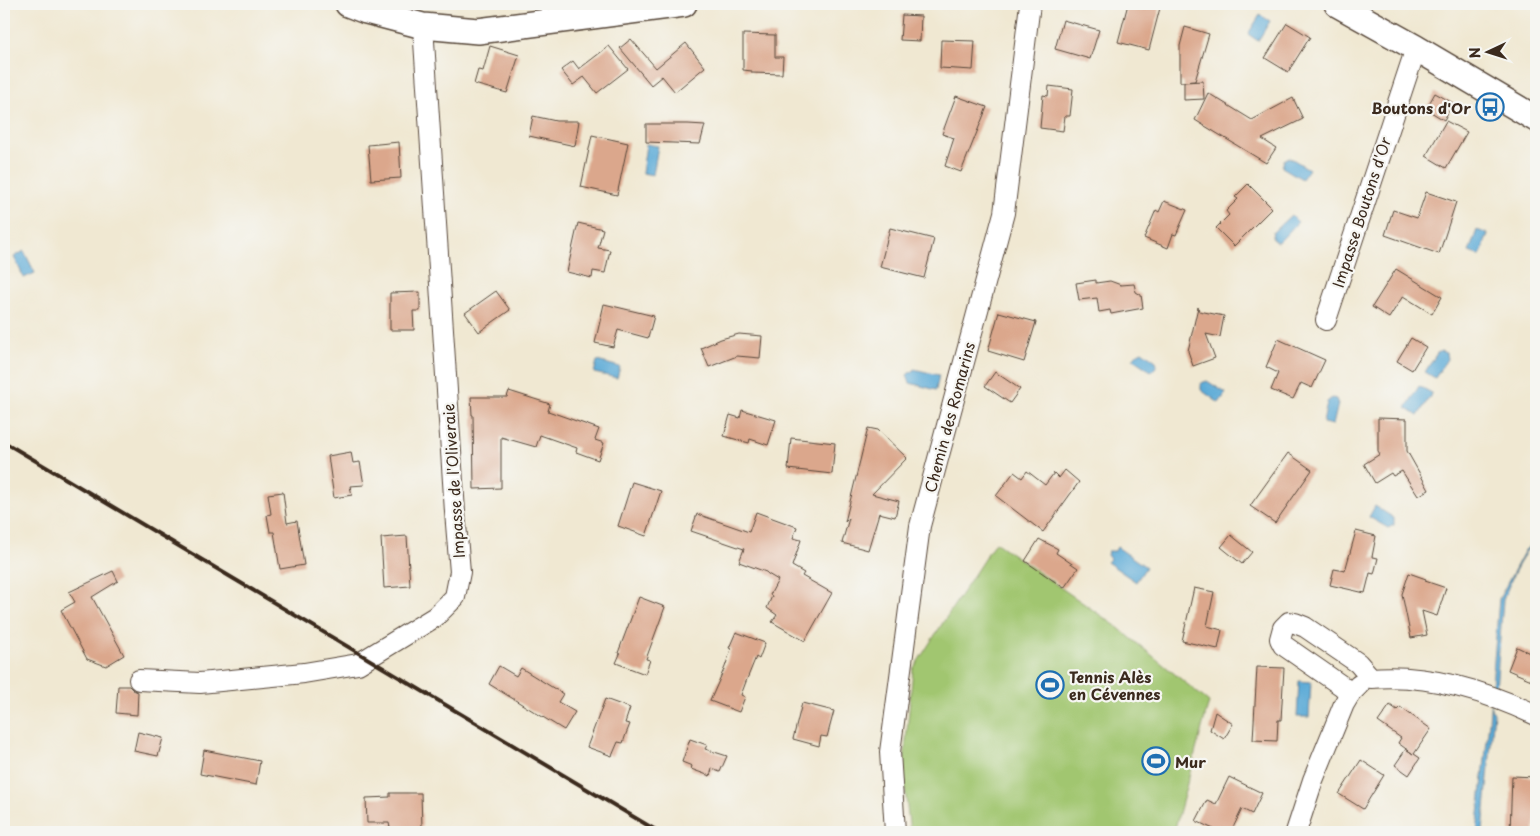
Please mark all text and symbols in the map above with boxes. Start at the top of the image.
north arrow [1462,28,1512,78]
text: N [1464,47,1485,59]
bus stop icon: Boutons d'Or [1475,92,1505,122]
place label: Boutons d'Or [1371,96,1471,119]
street label: Impasse Boutons d'Or [1326,134,1396,290]
street label: Chemin des Romarins [918,339,980,495]
street label: Impasse de l'Oliveraie [436,403,470,559]
place label: Tennis Alès en Cévennes [1069,665,1161,705]
sports icon: Tennis Alès en Cévennes [1035,670,1065,700]
sports icon: Mur [1141,746,1171,776]
place label: Mur [1175,750,1206,773]

